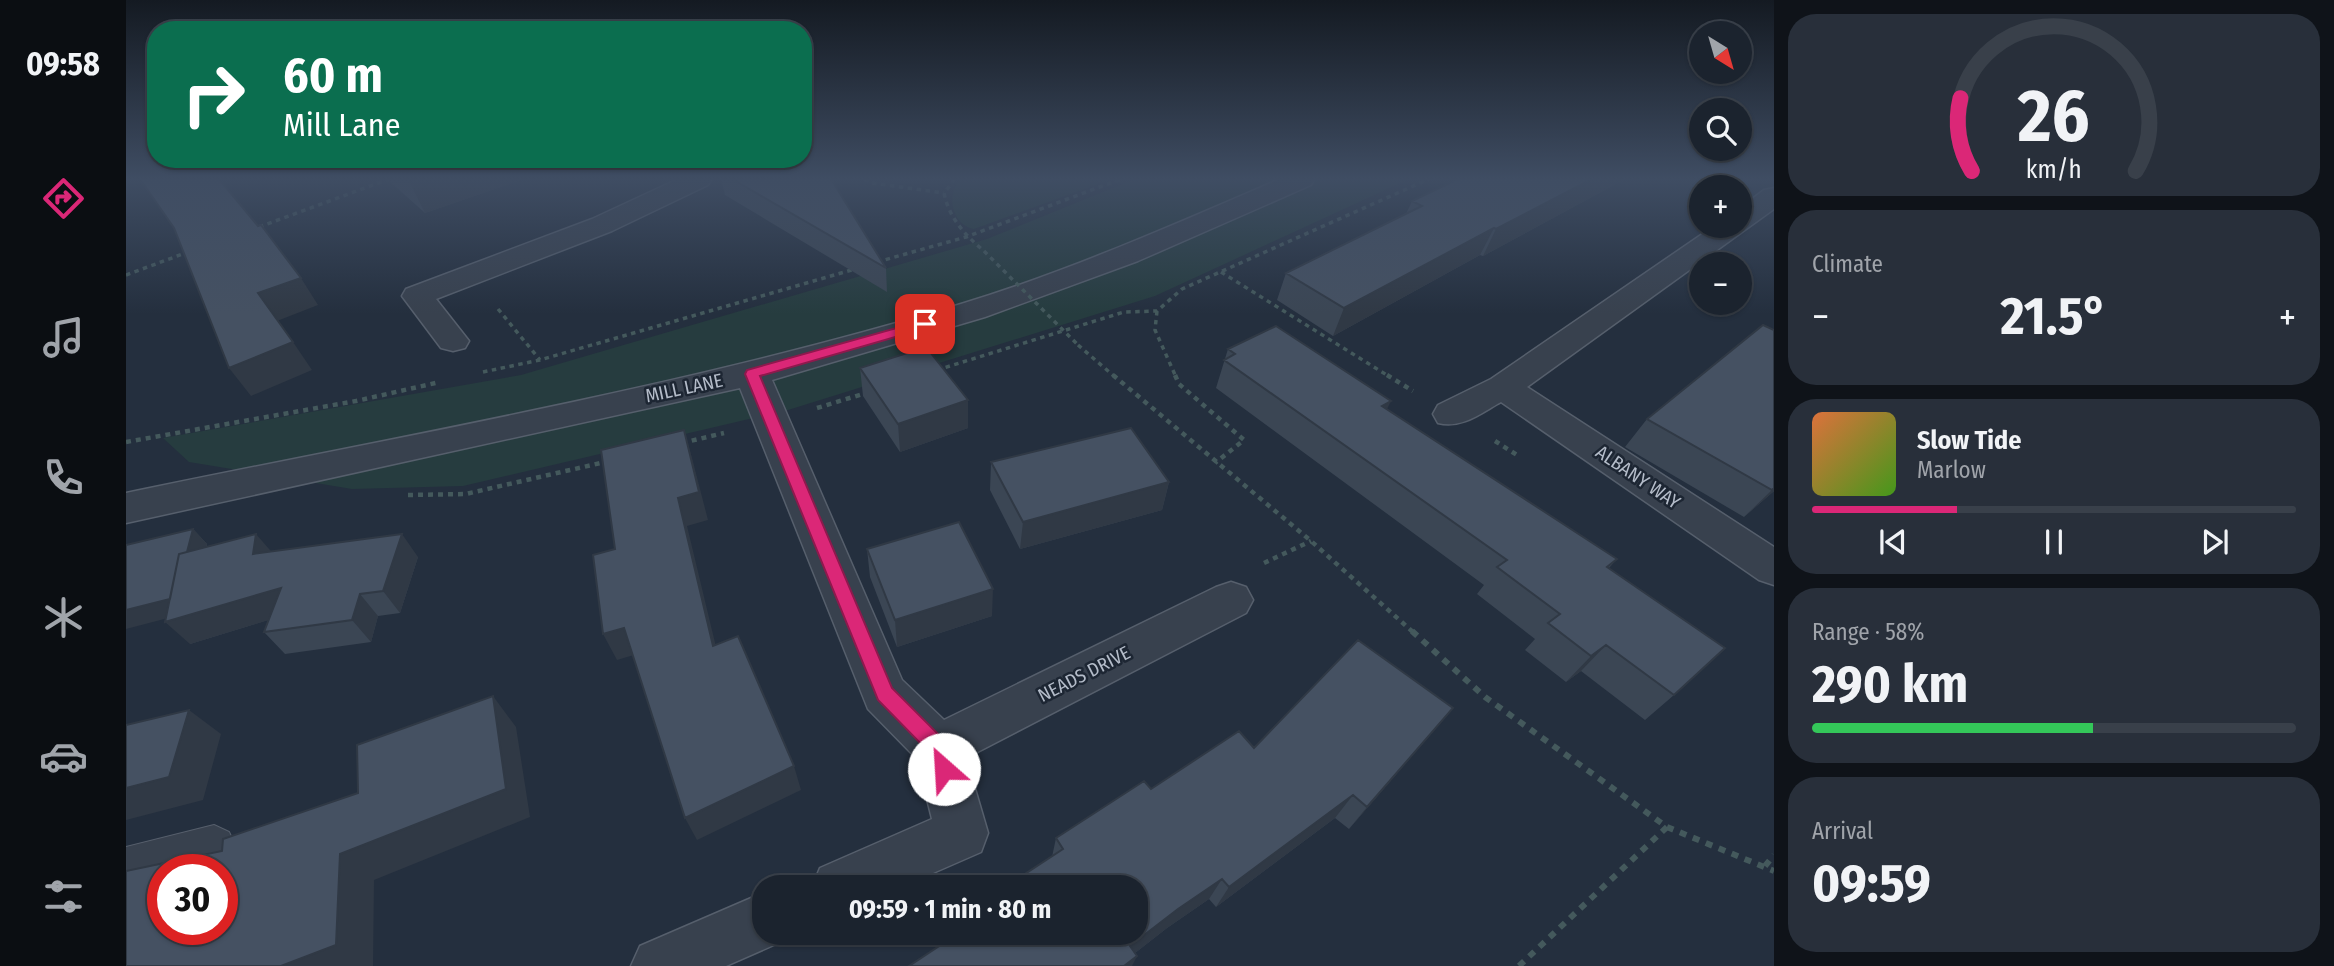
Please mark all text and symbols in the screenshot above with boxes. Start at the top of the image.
north arrow [1689,21,1752,84]
map controls [1689,21,1752,315]
text: 09:58 [26,45,100,83]
text: 60 m [283,46,383,105]
icon: right [168,49,259,140]
text: 26 [2017,73,2090,160]
button: search [1689,98,1752,161]
text: Mill Lane [283,106,401,144]
text: km/h [2026,155,2082,185]
icon: directions [39,174,88,223]
button: + [1689,175,1752,238]
text: Climate [1812,250,1883,278]
button: − [1689,252,1752,315]
text: 21.5° [2000,285,2107,348]
pin [895,294,955,354]
text: − [1812,294,1829,340]
text: + [2279,294,2296,340]
icon: arrive [906,305,944,343]
icon: music [39,313,88,362]
street label: MILL LANE [643,369,725,407]
text: Slow Tide [1917,425,2021,456]
street label: ALBANY WAY [1591,440,1685,514]
icon: phone [39,453,88,502]
text: Marlow [1917,456,1986,484]
icon: previous [1874,523,1912,561]
icon: pause [2035,523,2073,561]
icon: next [2196,523,2234,561]
icon: climate [39,593,88,642]
text: Range · 58% [1812,618,1924,646]
street label: NEADS DRIVE [1034,641,1134,707]
text: 290 km [1812,653,1968,716]
icon: car [39,732,88,781]
position arrow [907,732,981,806]
text: Arrival [1812,817,1873,845]
text: 09:59 [1812,852,1931,915]
speed limit sign: 30 [147,854,238,945]
icon: filters [39,872,88,921]
text: 09:59 · 1 min · 80 m [849,894,1051,925]

